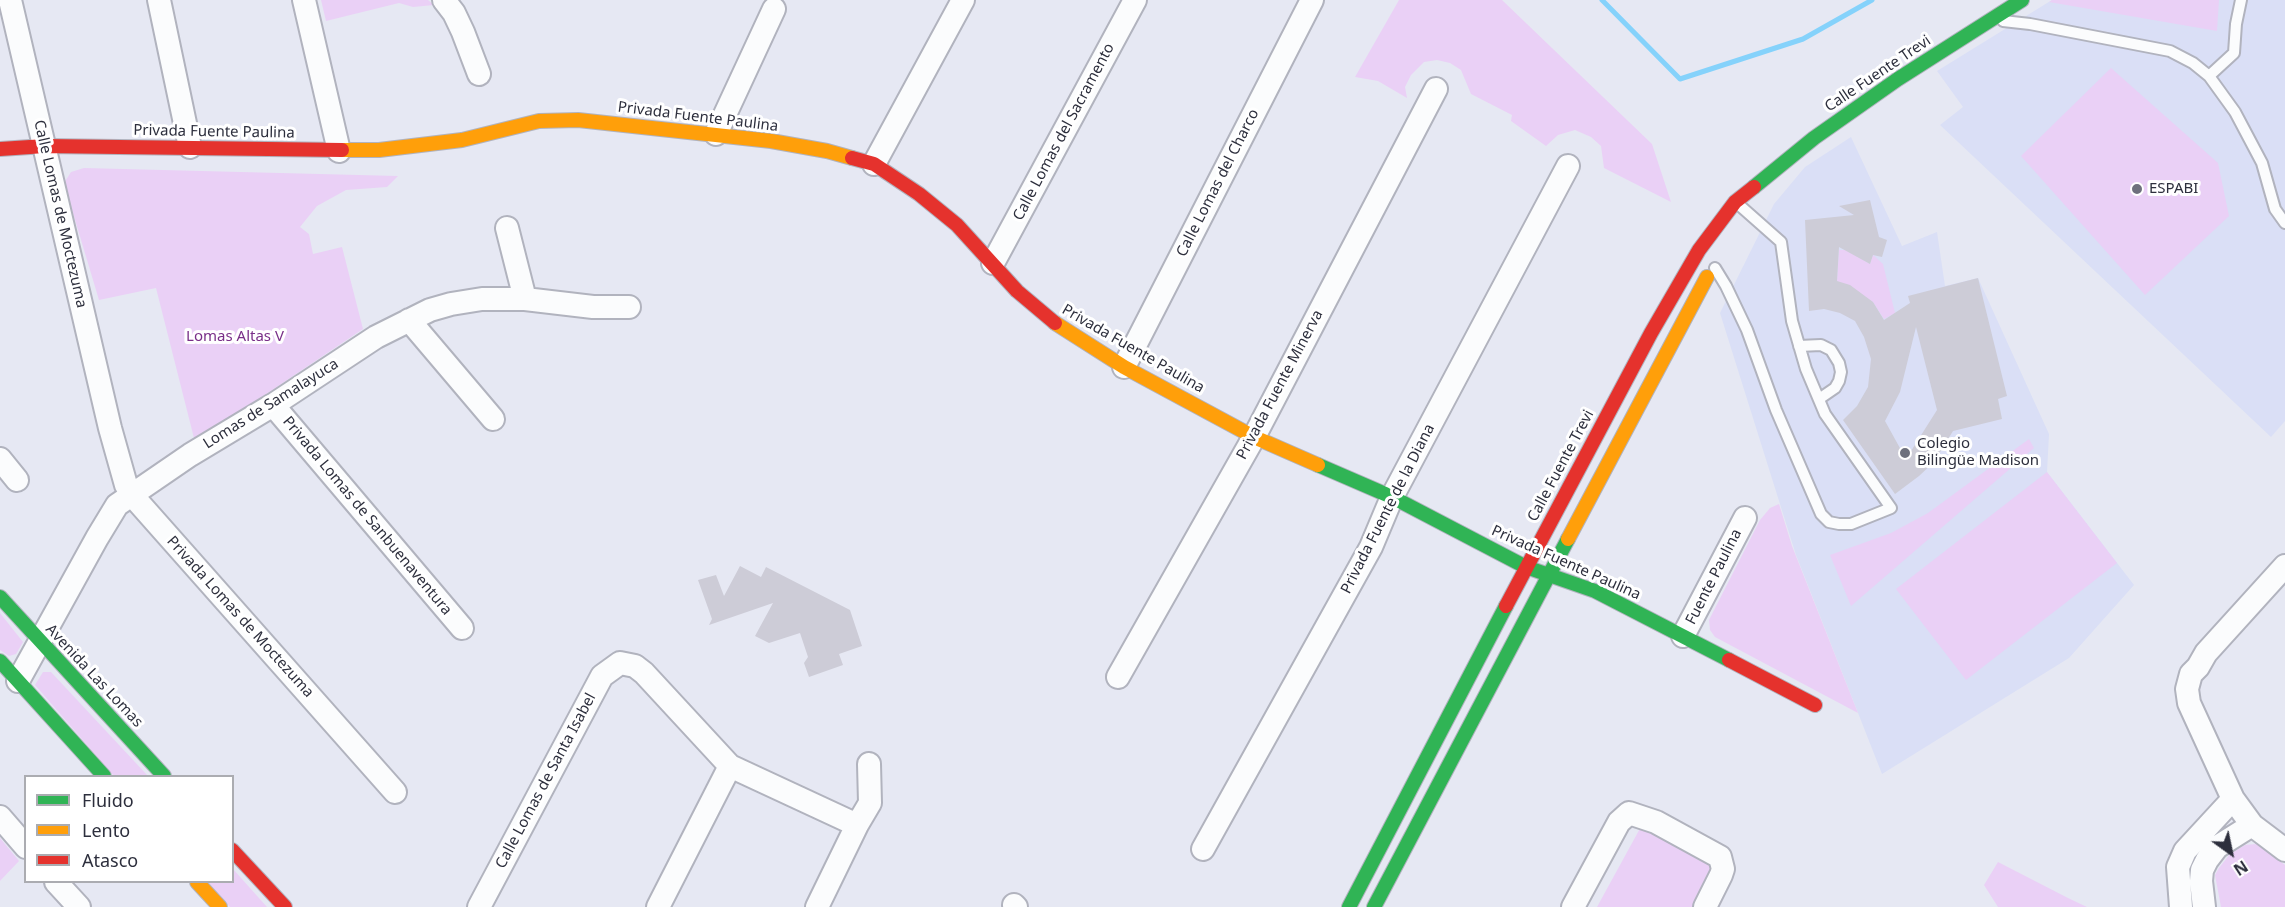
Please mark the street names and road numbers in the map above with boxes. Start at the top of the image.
street label: Calle Fuente Trevi [1822,32,1934,116]
street label: Calle Lomas del Sacramento [1010,40,1118,224]
street label: Privada Fuente Paulina [617,98,779,136]
street label: Calle Lomas del Charco [1173,106,1263,260]
street label: Calle Lomas de Moctezuma [30,118,90,310]
street label: Privada Fuente Paulina [133,122,295,142]
street label: Privada Fuente Paulina [1059,301,1207,397]
street label: Privada Fuente Minerva [1233,307,1327,463]
street label: Lomas de Samalayuca [200,355,342,453]
street label: Calle Fuente Trevi [1524,407,1598,525]
street label: Privada Lomas de Sanbuenaventura [279,413,455,619]
street label: Privada Fuente de la Diana [1337,421,1439,597]
street label: Privada Fuente Paulina [1489,522,1643,604]
street label: Fuente Paulina [1682,526,1746,628]
street label: Privada Lomas de Moctezuma [163,533,317,701]
street label: Avenida Las Lomas [42,621,146,731]
street label: Calle Lomas de Santa Isabel [492,690,600,872]

